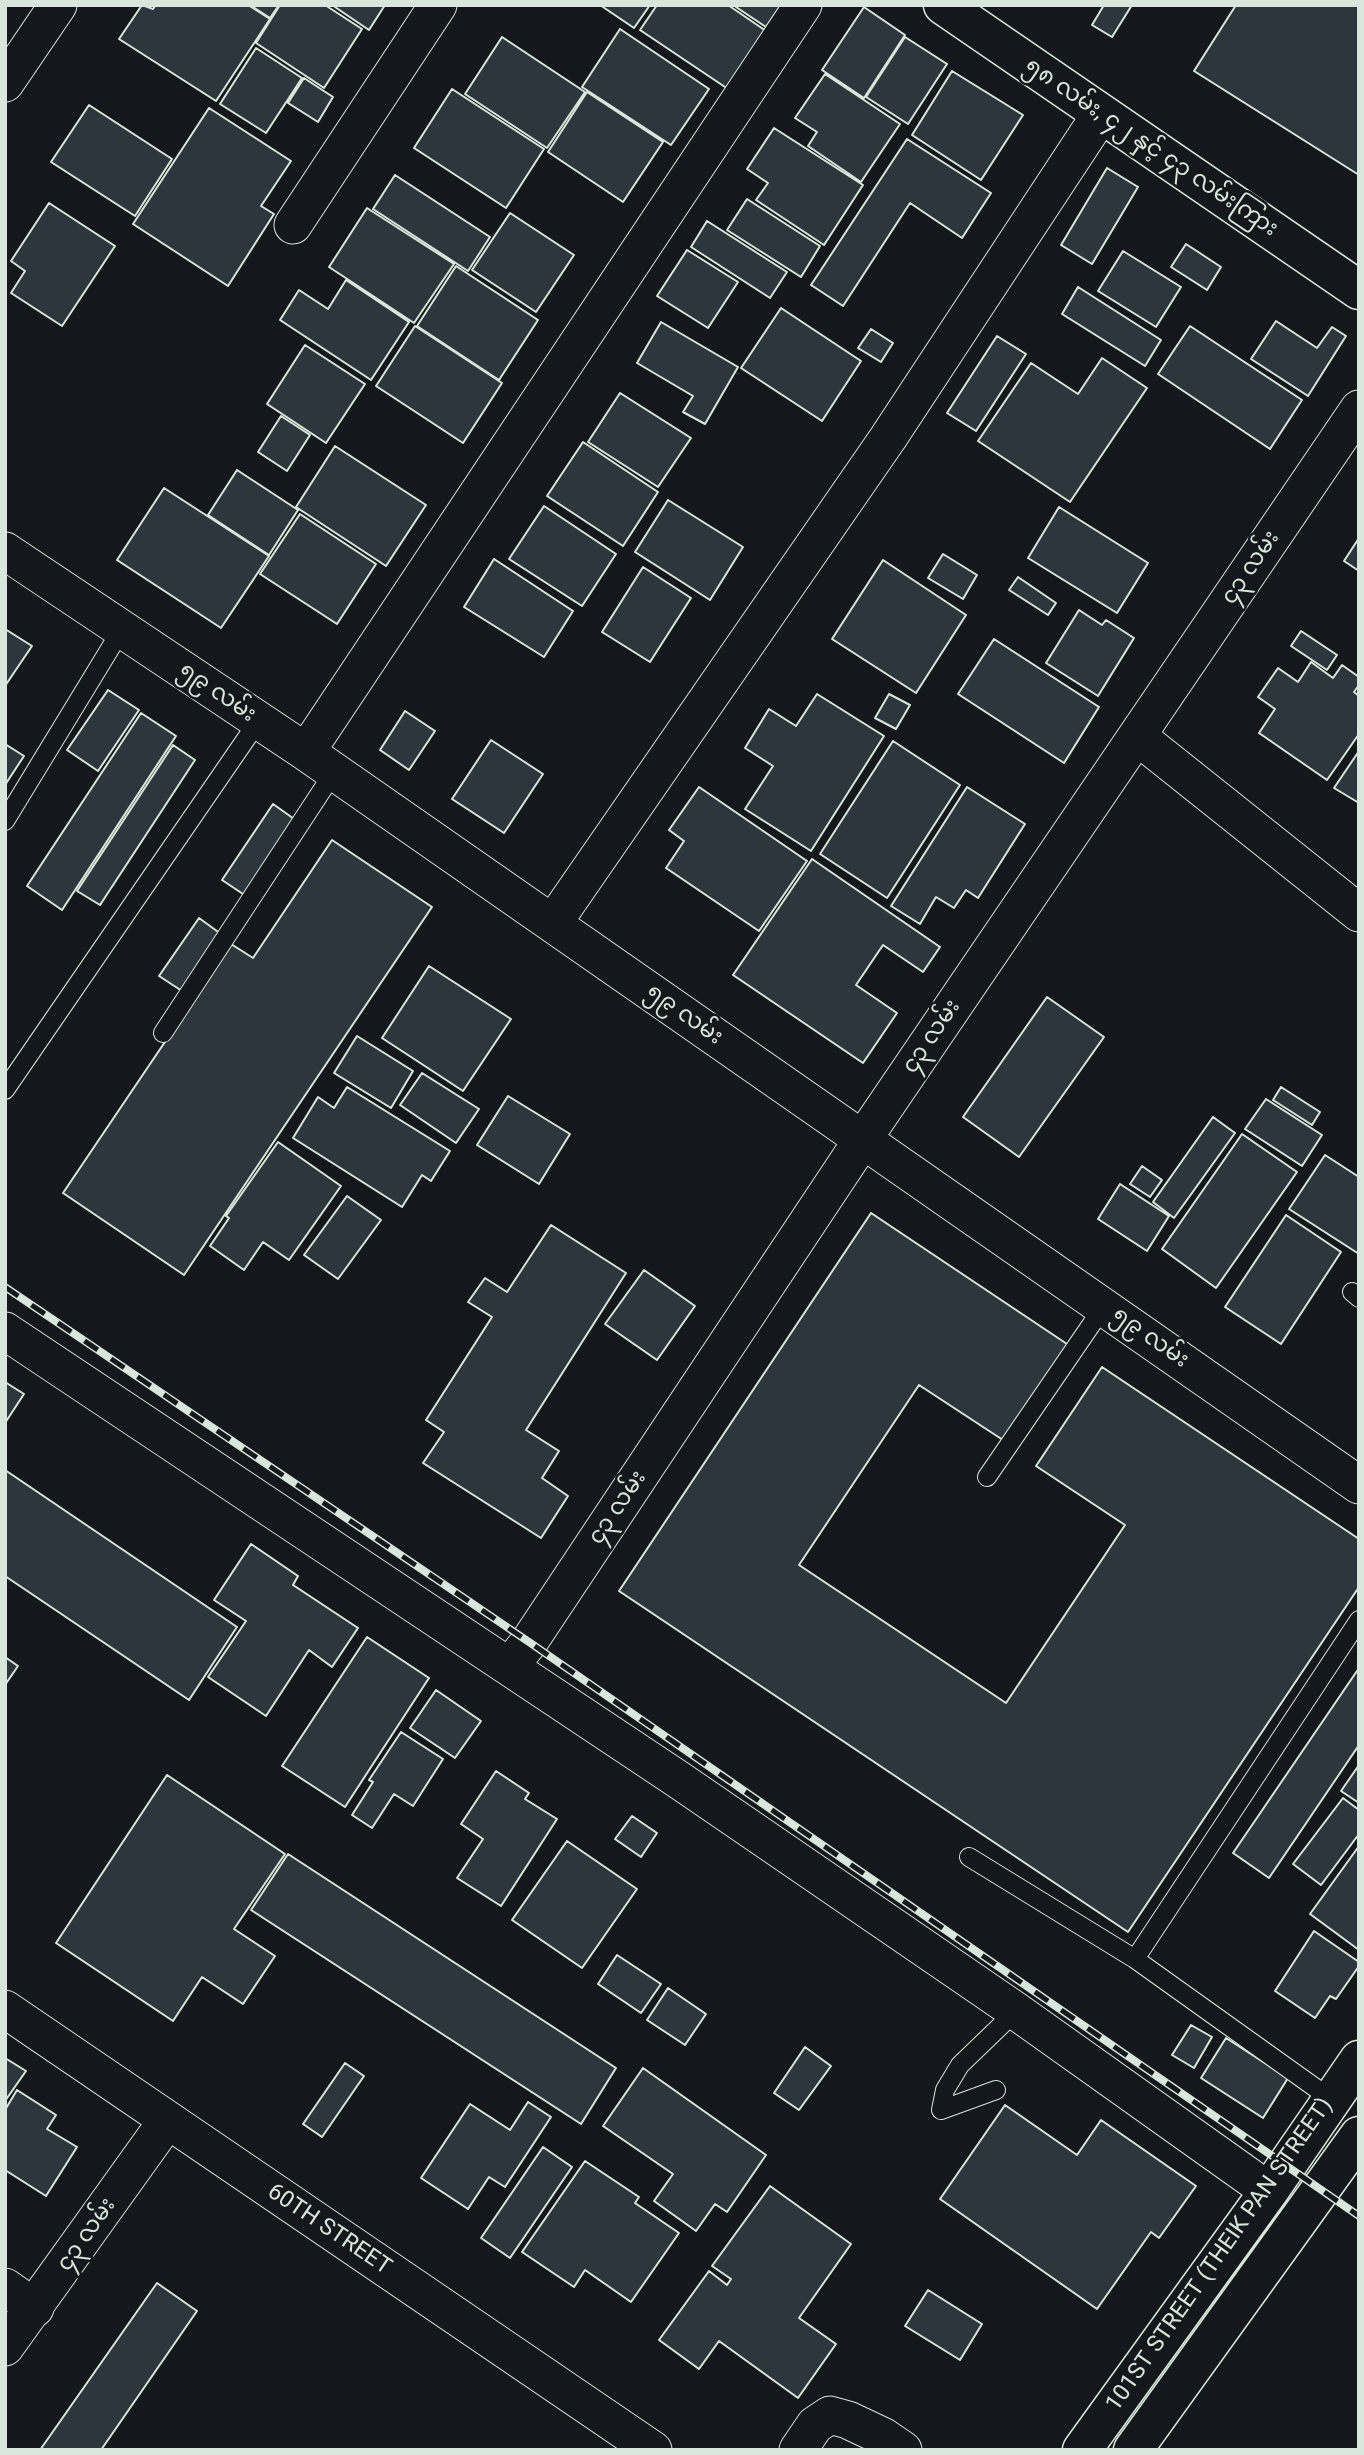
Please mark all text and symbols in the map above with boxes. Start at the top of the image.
street label: ၅၈ လမ်း, ၄၂ နှင့် ၄၃ လမ်းကြား [1019,53,1283,243]
street label: ၄၃ လမ်း [1216,526,1286,610]
street label: ၅၉ လမ်း [173,657,261,729]
street label: ၅၉ လမ်း [640,979,728,1051]
street label: ၄၃ လမ်း [897,995,967,1079]
street label: ၅၉ လမ်း [1106,1302,1194,1374]
street label: ၄၃ လမ်း [583,1466,653,1550]
street label: 101ST STREET (THEIK PAN STREET) [1101,2093,1339,2417]
street label: 60TH STREET [262,2178,396,2282]
street label: ၄၃ လမ်း [52,2193,122,2277]

